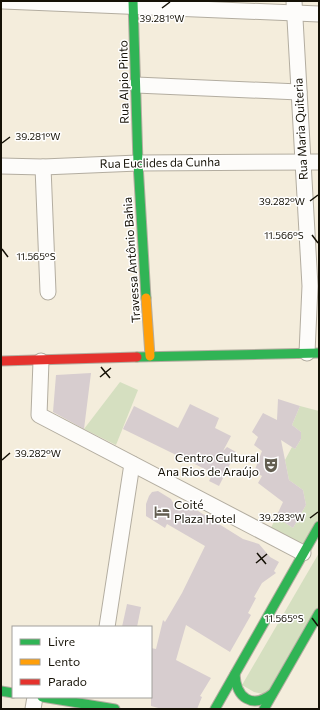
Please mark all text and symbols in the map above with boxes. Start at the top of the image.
text: 39.281°W [140,12,184,24]
street label: Rua Alpio Pinto [115,40,131,124]
street label: Rua Maria Quiteria [290,78,310,180]
text: 39.281°W [16,130,60,142]
street label: Rua Euclides da Cunha [100,154,220,170]
text: 39.282°W [259,195,305,207]
street label: Travessa Antônio Bahia [120,197,142,323]
text: 11.566°S [264,229,304,241]
text: 11.565°S [16,250,56,262]
text: 39.282°W [15,447,61,459]
place label: Centro Cultural Ana Rios de Araújo [158,450,259,478]
theatre icon: Centro Cultural Ana Rios de Araújo [262,456,280,474]
place label: Coité Plaza Hotel [174,497,236,525]
hotel icon: Coité Plaza Hotel [153,503,171,521]
text: 39.283°W [259,511,305,523]
text: 11.565°S [264,612,304,624]
legend [12,626,152,698]
text: Livre [48,634,75,648]
text: Lento [48,654,80,668]
text: Parado [48,674,87,688]

